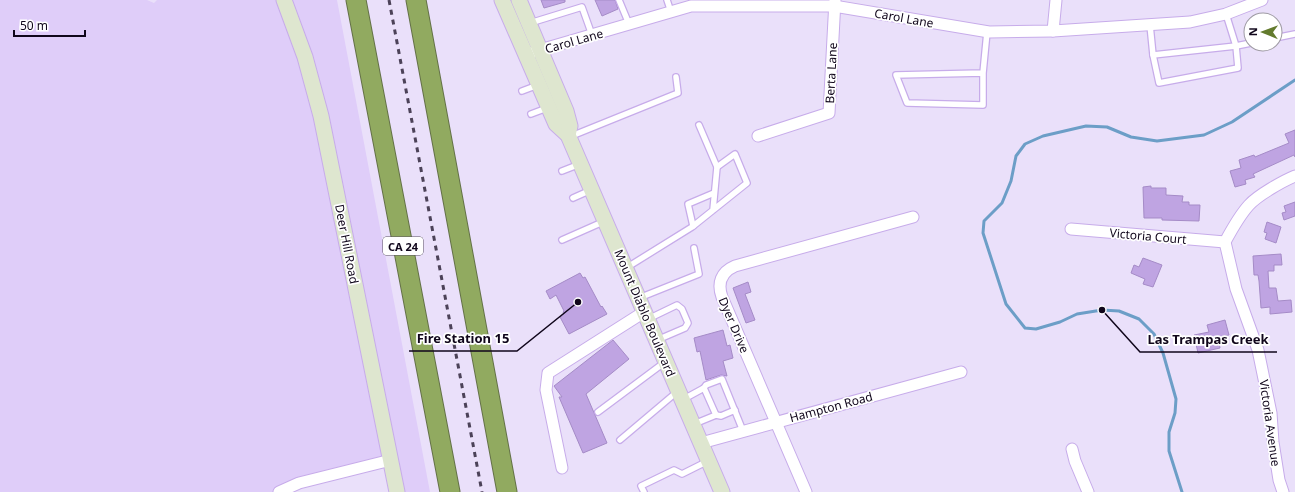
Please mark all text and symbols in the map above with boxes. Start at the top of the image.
street label: Carol Lane [873,4,935,32]
scale bar [14,12,85,38]
north arrow [1243,12,1283,52]
text: 50 m [20,17,48,34]
street label: Carol Lane [543,25,605,57]
text: N [1245,27,1260,36]
street label: Berta Lane [821,42,841,104]
street label: Deer Hill Road [331,203,363,285]
street label: Victoria Court [1109,224,1188,248]
road number: CA 24 [383,237,423,255]
street label: Mount Diablo Boulevard [610,247,680,379]
street label: Dyer Drive [715,294,754,356]
callout: Fire Station 15 [409,326,517,351]
callout: Las Trampas Creek [1140,327,1277,352]
text: Fire Station 15 [417,329,509,347]
text: Las Trampas Creek [1147,330,1270,348]
street label: Victoria Avenue [1255,378,1285,468]
street label: Hampton Road [788,388,874,426]

